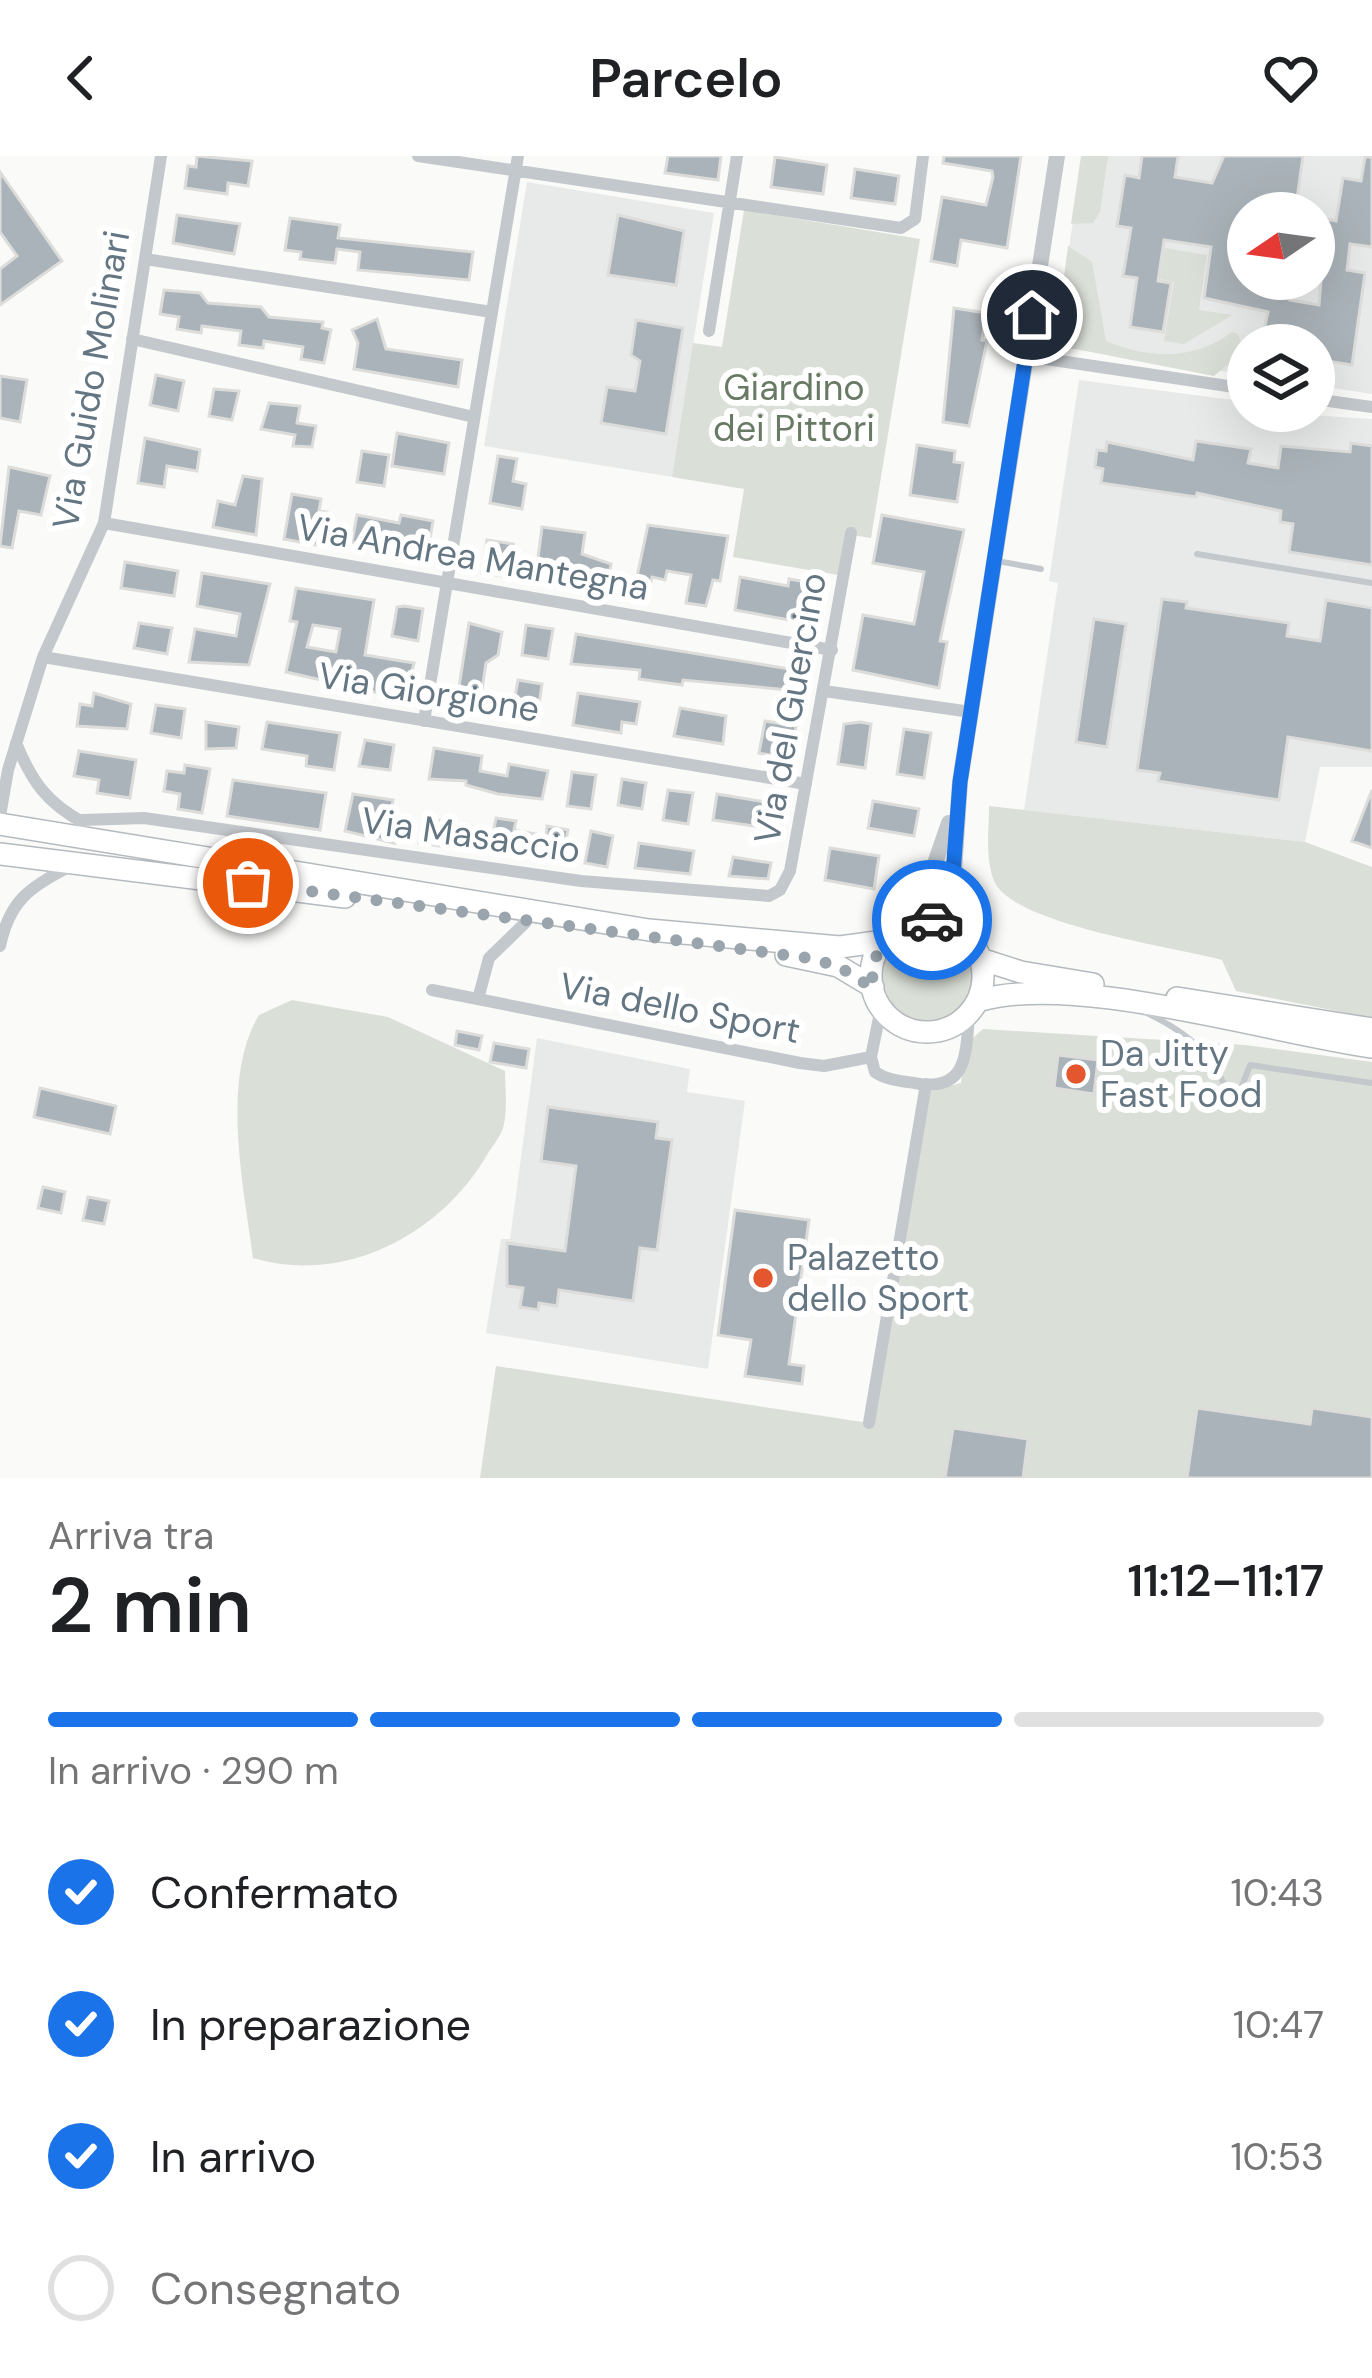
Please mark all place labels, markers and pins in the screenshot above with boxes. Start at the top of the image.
pin [981,264,1083,366]
pin [197,832,299,934]
place label: Da Jitty Fast Food [1100,1030,1262,1118]
marker: Da Jitty Fast Food [1063,1061,1089,1087]
place label: Palazetto dello Sport [787,1234,969,1322]
marker: Palazetto dello Sport [750,1265,776,1291]

